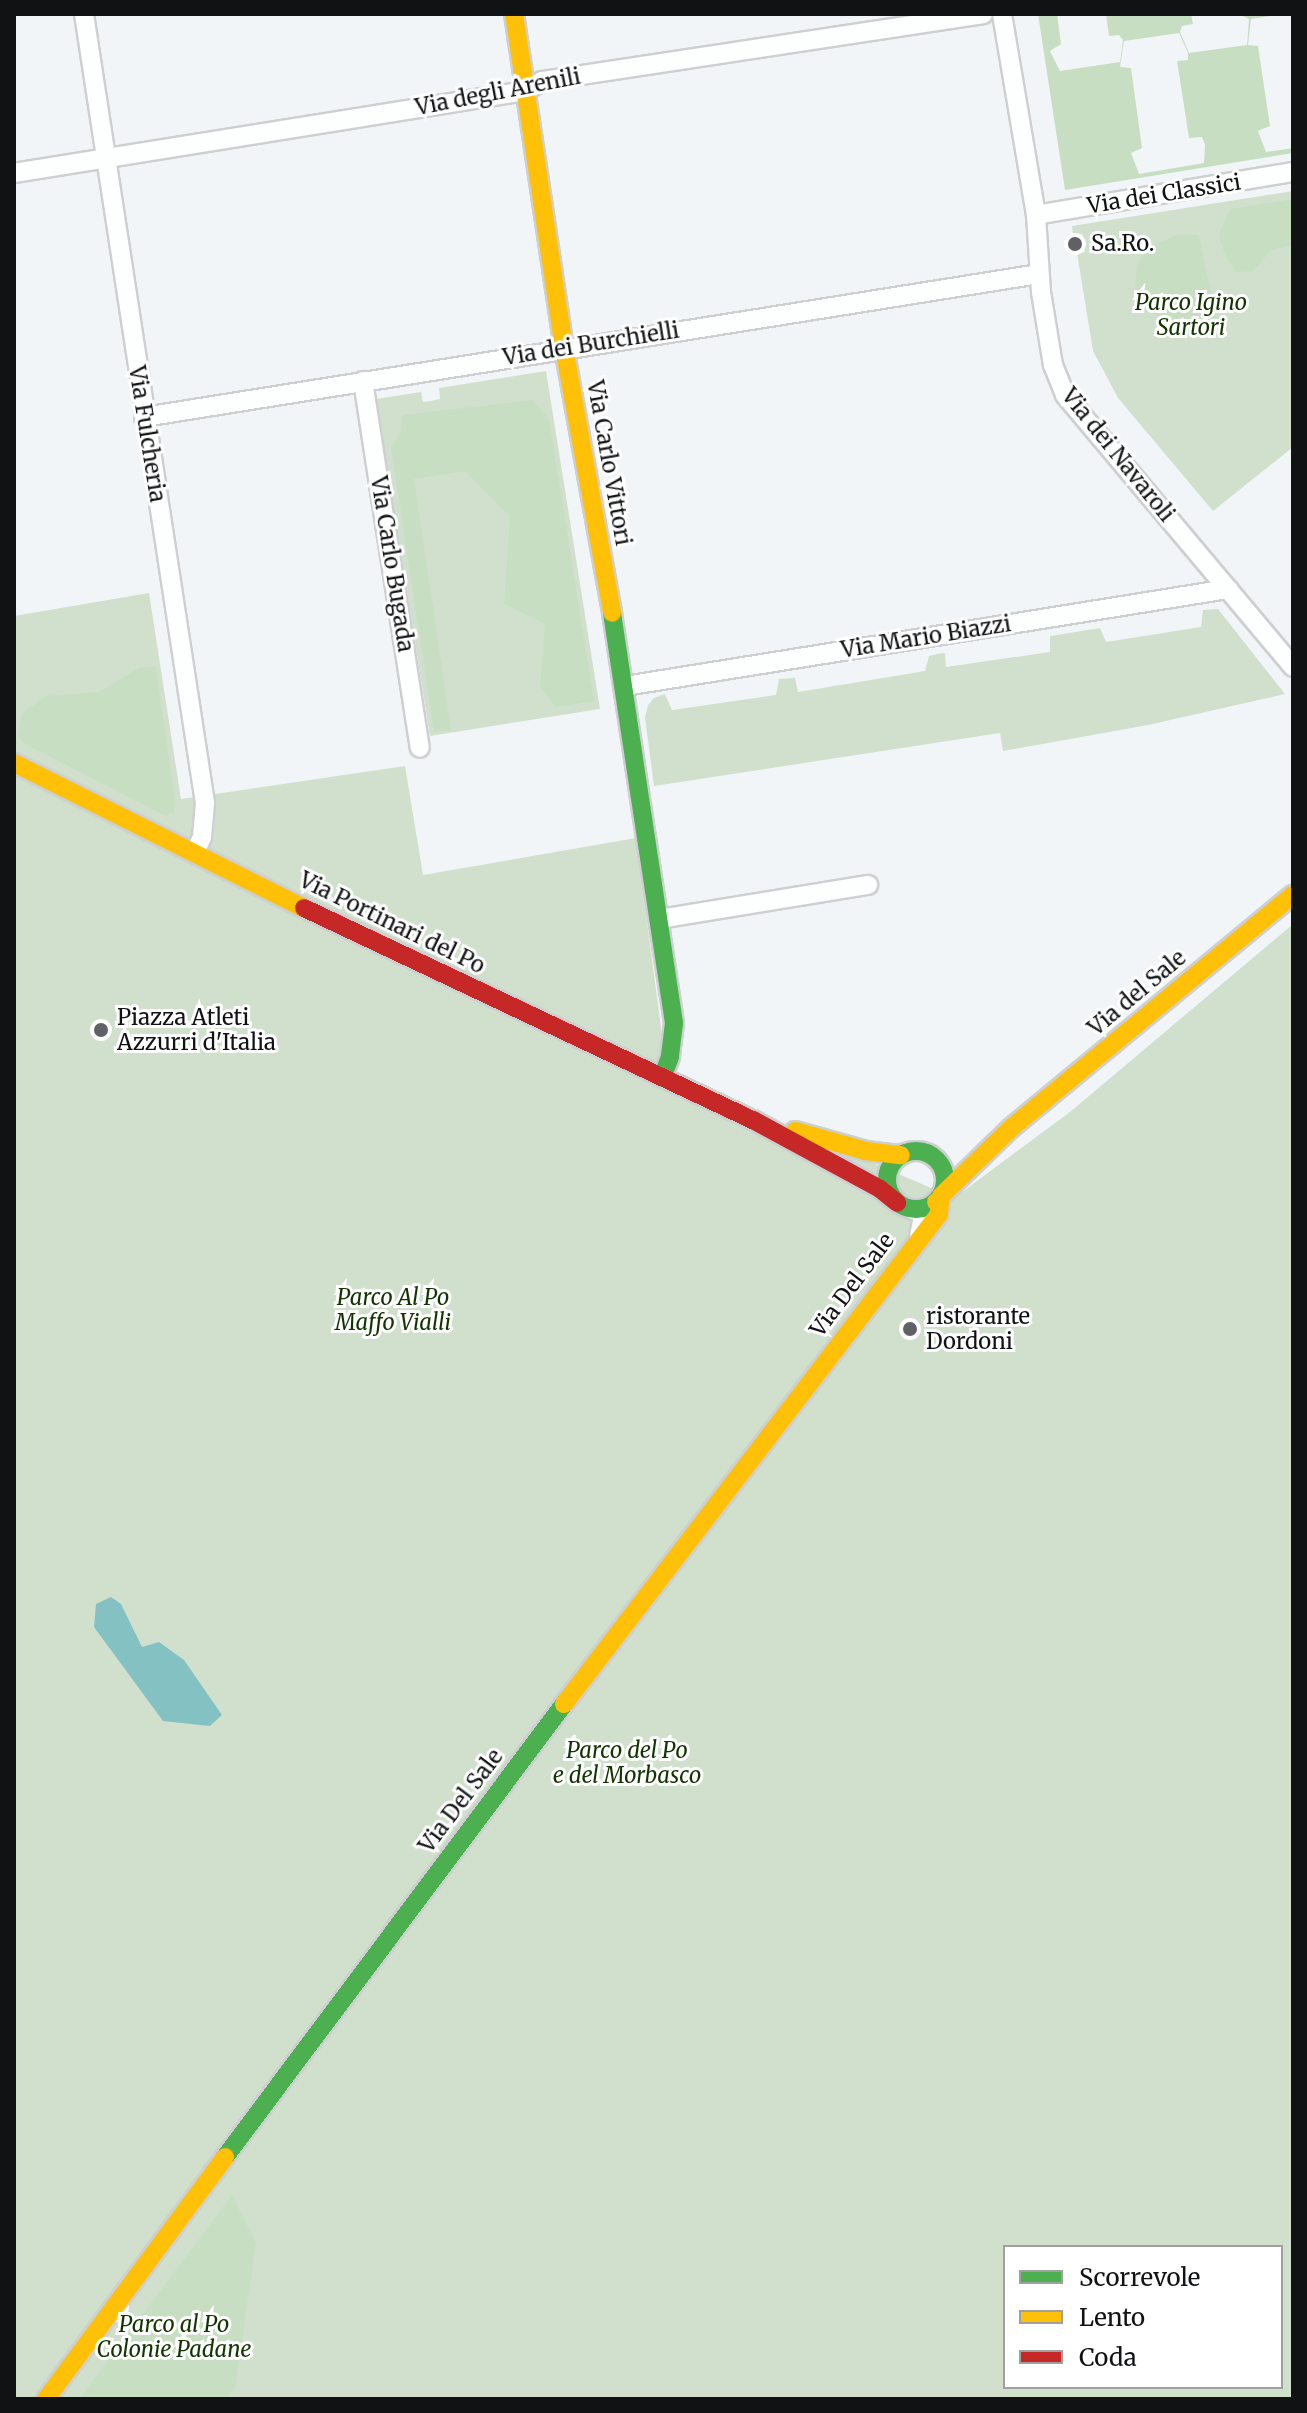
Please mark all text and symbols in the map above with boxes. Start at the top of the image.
street label: Via degli Arenili [413,63,583,121]
street label: Via dei Classici [1085,169,1243,219]
place label: Sa.Ro. [1091,231,1154,257]
marker: Sa.Ro. [1066,235,1084,253]
park label: Parco Igino Sartori [1135,289,1247,340]
street label: Via dei Burchielli [501,317,681,371]
street label: Via Fulcheria [123,364,171,504]
street label: Via Carlo Vittori [581,378,637,548]
street label: Via dei Navaroli [1056,383,1180,527]
street label: Via Carlo Bugada [365,474,419,654]
street label: Via Mario Biazzi [839,611,1013,663]
street label: Via Portinari del Po [295,867,489,979]
street label: Via del Sale [1083,945,1191,1041]
place label: Piazza Atleti Azzurri d'Italia [117,1004,276,1056]
marker: Piazza Atleti Azzurri d'Italia [92,1021,110,1039]
street label: Via Del Sale [804,1228,900,1342]
park label: Parco Al Po Maffo Vialli [335,1284,451,1336]
place label: ristorante Dordoni [926,1303,1030,1354]
marker: ristorante Dordoni [901,1320,919,1338]
park label: Parco del Po e del Morbasco [553,1737,701,1788]
street label: Via Del Sale [413,1744,509,1858]
legend [1003,2245,1283,2389]
text: Scorrevole [1079,2262,1200,2293]
text: Lento [1079,2302,1145,2333]
park label: Parco al Po Colonie Padane [96,2311,252,2362]
text: Coda [1079,2342,1137,2373]

